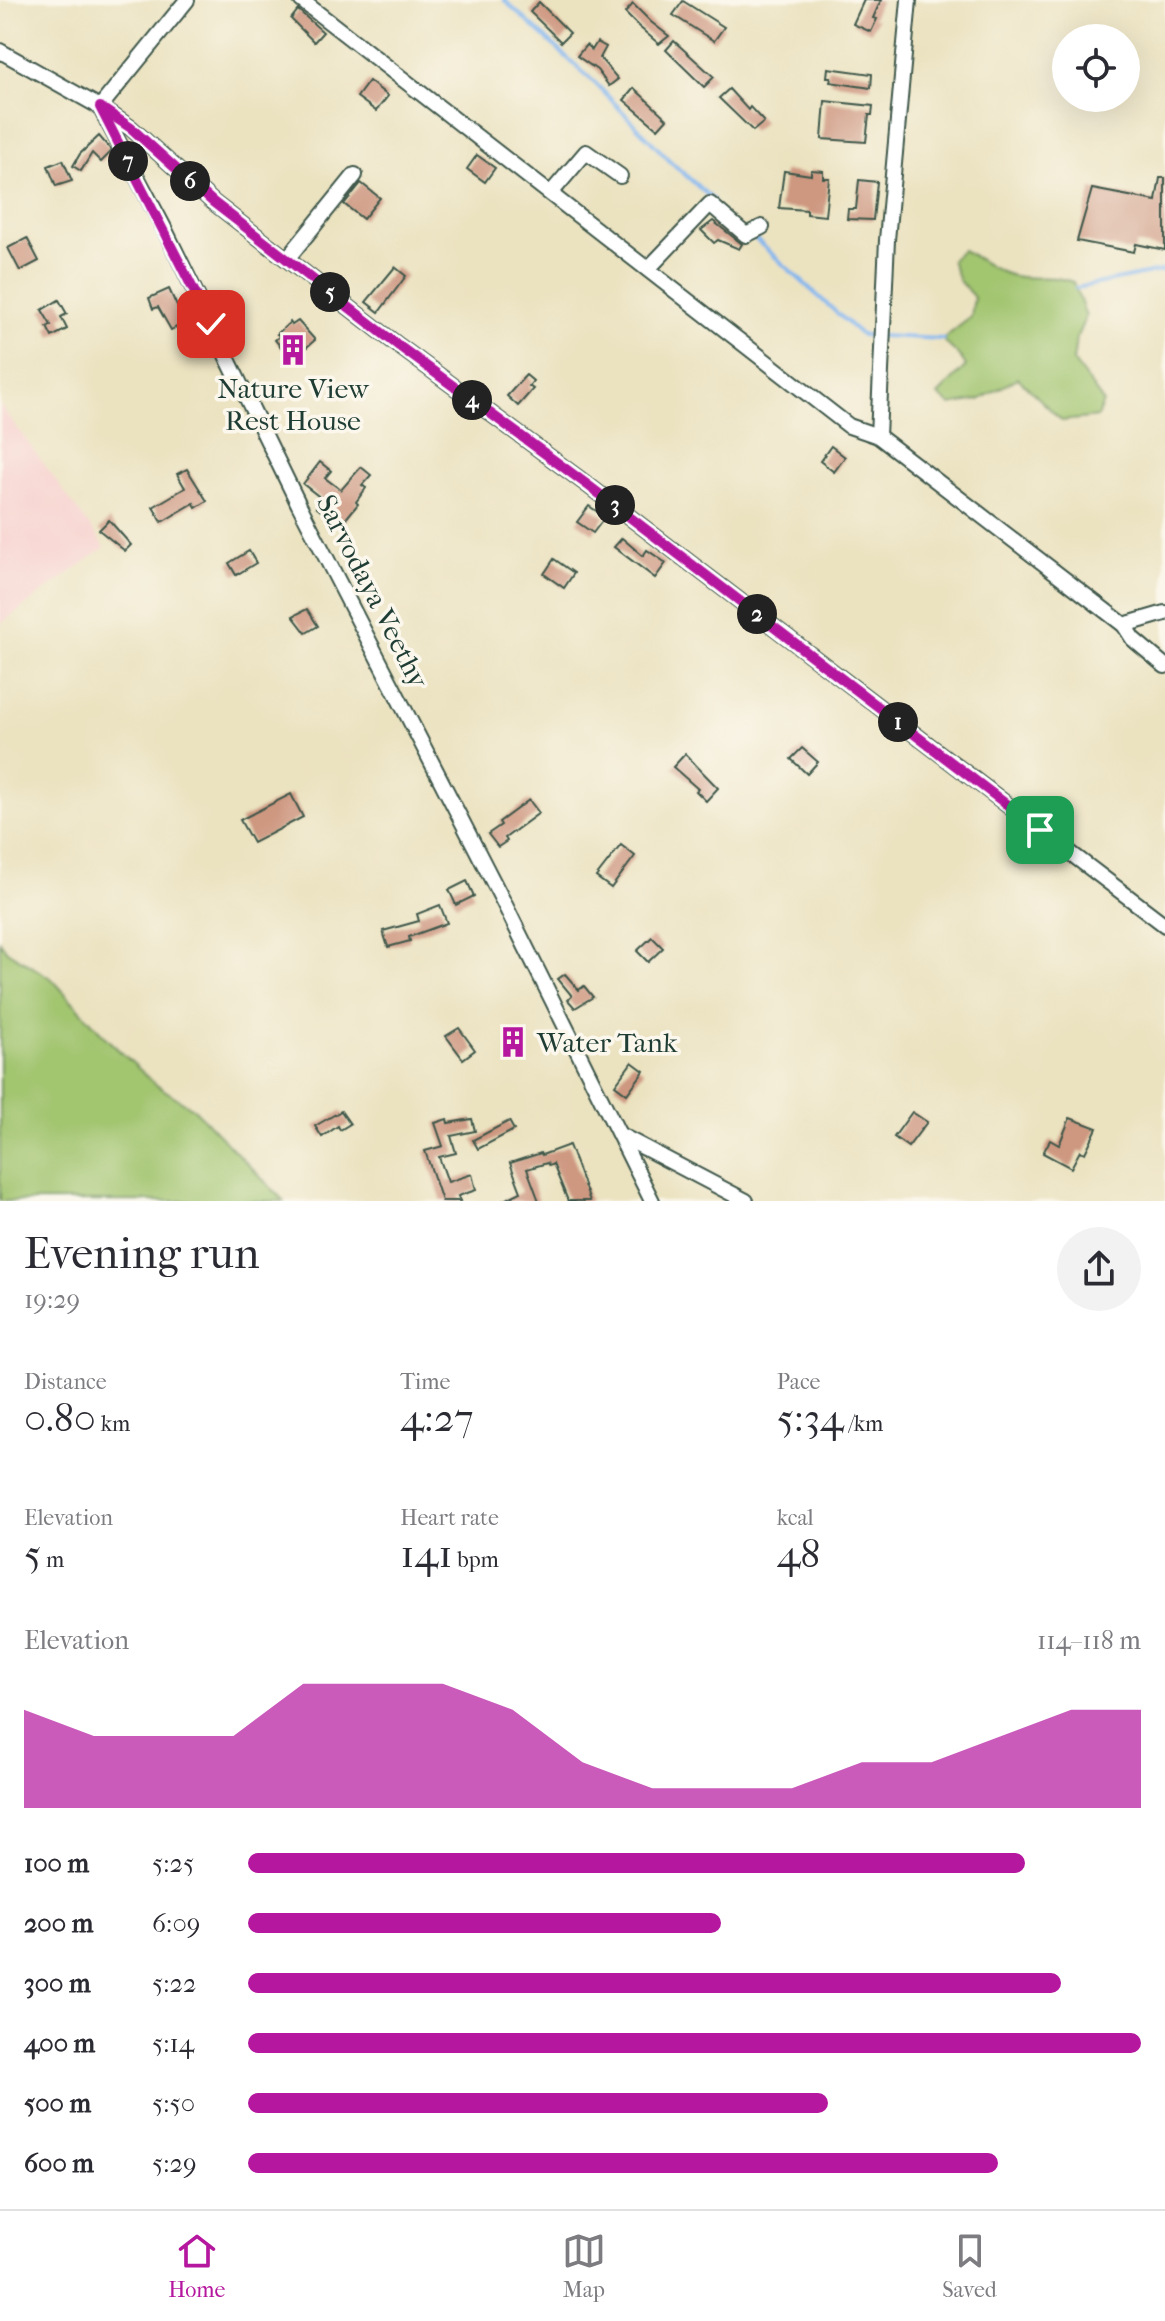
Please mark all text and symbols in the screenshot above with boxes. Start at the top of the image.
map controls [1052,24,1140,112]
button: locate [1052,24,1140,112]
pin: 7 [108,141,148,181]
text: 7 [123,148,133,174]
pin: 6 [170,161,210,201]
text: 6 [184,168,196,194]
pin: 5 [310,272,350,312]
text: 5 [325,279,335,305]
pin [177,290,245,358]
icon: check [189,302,233,346]
building icon: Nature View Rest House [276,333,310,367]
place label: Nature View Rest House [217,372,370,437]
pin: 4 [452,380,492,420]
text: 4 [466,387,479,413]
pin: 3 [595,485,635,525]
street label: Sarvodaya Veethy [310,489,436,694]
text: 3 [610,492,620,518]
pin: 2 [737,594,777,634]
text: 2 [751,601,763,627]
pin: 1 [878,702,918,742]
text: 1 [894,709,902,735]
pin [1006,796,1074,864]
icon: arrive [1018,808,1062,852]
building icon: Water Tank [496,1025,530,1059]
place label: Water Tank [536,1026,678,1059]
button: share [1057,1227,1141,1311]
text: Evening run [24,1228,259,1279]
text: 19:29 [24,1284,80,1315]
text: Distance [24,1369,107,1395]
text: Time [400,1369,450,1395]
text: Pace [777,1369,820,1395]
text: 0.80 [24,1395,96,1441]
text: 4:27 [400,1395,474,1441]
text: 5:34 [777,1395,844,1441]
text: km [96,1411,130,1437]
text: /km [844,1411,883,1437]
text: Elevation [24,1505,113,1531]
text: Heart rate [400,1505,499,1531]
text: kcal [777,1505,814,1531]
text: 5 [24,1531,41,1577]
text: 141 [400,1531,453,1577]
text: 48 [777,1531,820,1577]
text: m [41,1547,64,1573]
text: bpm [453,1547,499,1573]
text: Elevation [24,1625,129,1656]
text: 114–118 m [1037,1625,1141,1656]
text: 100 m [24,1848,89,1879]
text: 5:25 [152,1848,194,1879]
text: 200 m [24,1908,93,1939]
text: 6:09 [152,1908,200,1939]
text: 300 m [24,1968,91,1999]
text: 5:22 [152,1968,196,1999]
text: 400 m [24,2028,95,2059]
text: 5:14 [152,2028,194,2059]
text: 500 m [24,2088,91,2119]
text: 5:50 [152,2088,195,2119]
text: 600 m [24,2148,94,2179]
text: 5:29 [152,2148,197,2179]
tab: Home [168,2229,225,2303]
tab: Map [562,2229,606,2303]
tab: Saved [942,2229,997,2303]

